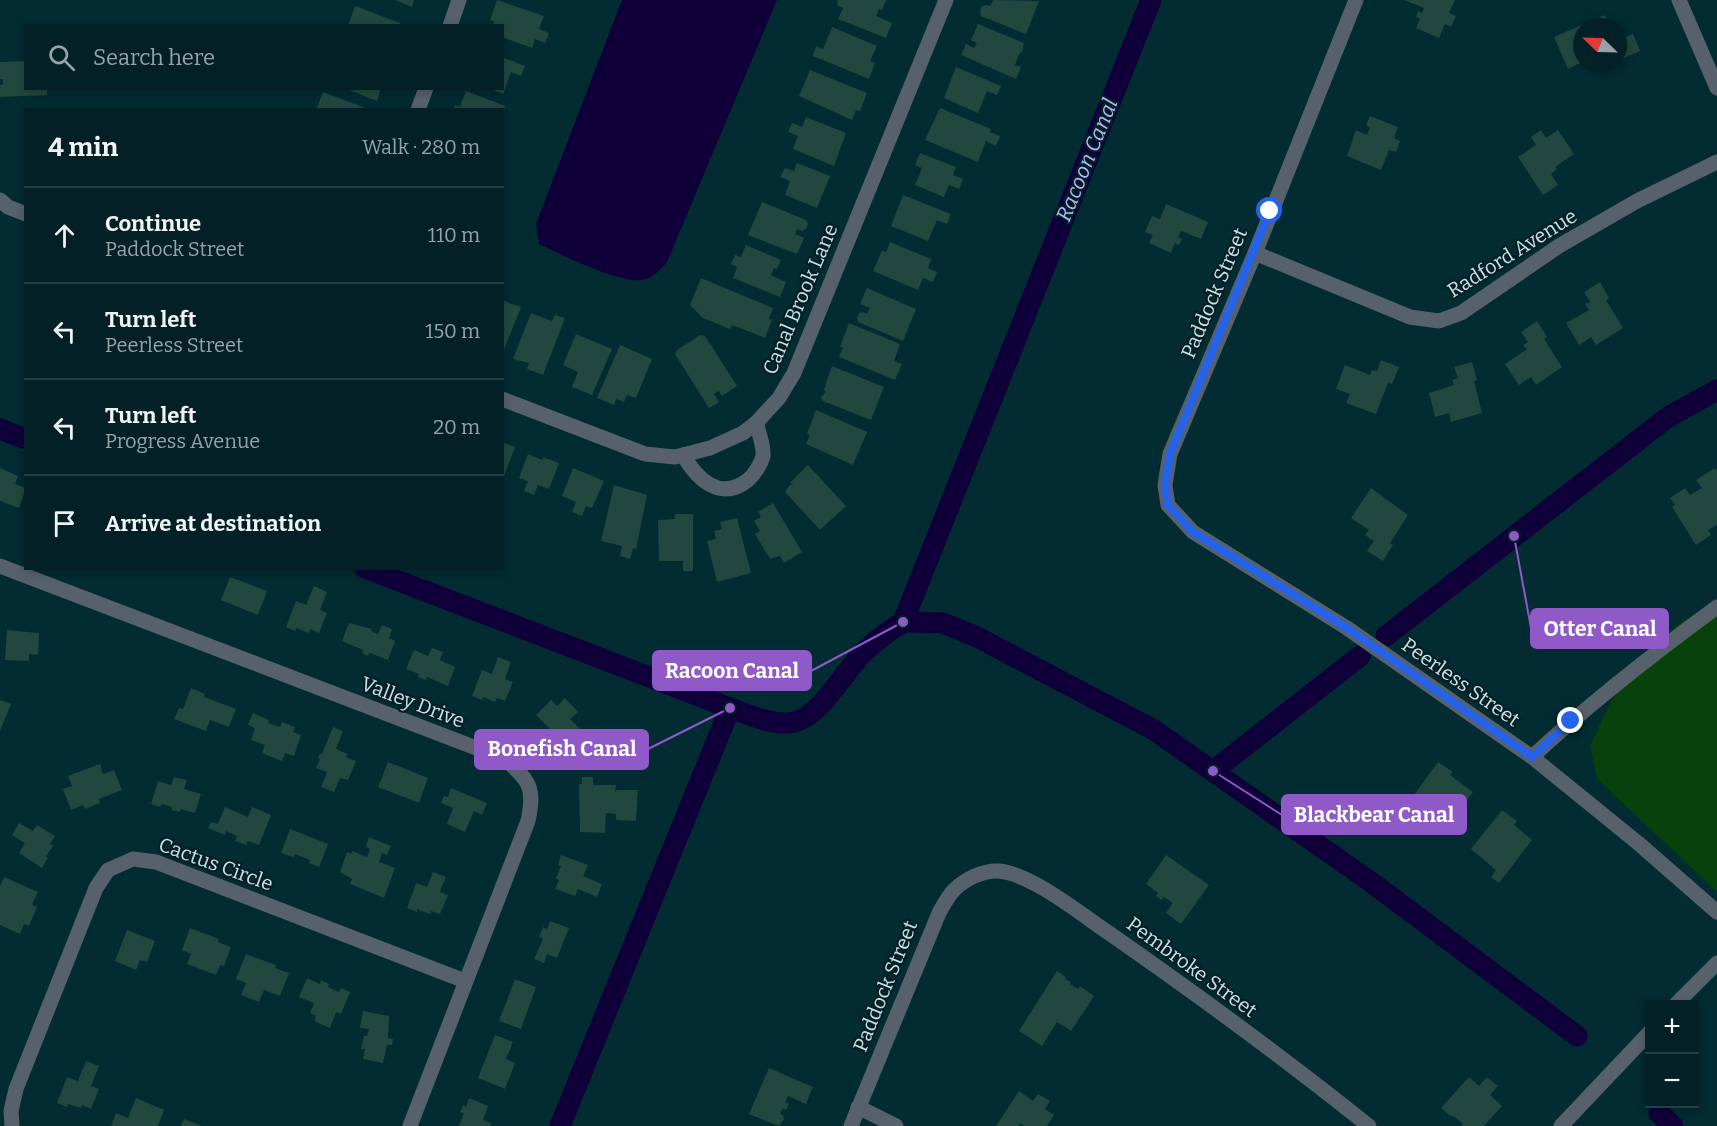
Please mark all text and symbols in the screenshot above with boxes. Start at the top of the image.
north arrow [1573,18,1627,72]
search box [24,24,504,90]
icon: search [45,41,78,74]
text: Search here [93,44,215,71]
water label: Racoon Canal [1051,94,1124,225]
text: 4 min [48,132,118,163]
text: Walk · 280 m [362,135,480,159]
route start [1256,197,1282,223]
street label: Radford Avenue [1443,203,1581,303]
text: Continue [105,210,201,237]
icon: ahead [48,219,81,252]
street label: Canal Brook Lane [757,220,843,378]
text: 110 m [428,223,480,247]
street label: Paddock Street [1176,224,1252,362]
text: Paddock Street [105,237,244,261]
text: Turn left [105,306,197,333]
icon: left [48,315,81,348]
text: 150 m [425,319,480,343]
text: Peerless Street [105,333,243,357]
text: Turn left [105,402,197,429]
icon: left [48,411,81,444]
text: 20 m [433,415,480,439]
text: Progress Avenue [105,429,260,453]
icon: arrive [48,507,81,540]
text: Arrive at destination [105,510,321,537]
callout: Otter Canal [1531,609,1668,648]
text: Otter Canal [1543,616,1657,642]
street label: Peerless Street [1397,633,1525,731]
callout: Racoon Canal [653,651,811,690]
text: Racoon Canal [665,658,800,684]
street label: Valley Drive [358,671,468,733]
route end [1557,707,1583,733]
callout: Bonefish Canal [475,730,648,769]
text: Bonefish Canal [487,736,637,762]
callout: Blackbear Canal [1282,795,1466,834]
text: Blackbear Canal [1294,802,1455,828]
street label: Cactus Circle [156,832,276,896]
street label: Pembroke Street [1122,912,1262,1022]
street label: Paddock Street [848,917,922,1055]
map controls [1645,1000,1699,1108]
button: + [1645,1000,1699,1054]
button: − [1645,1054,1699,1108]

